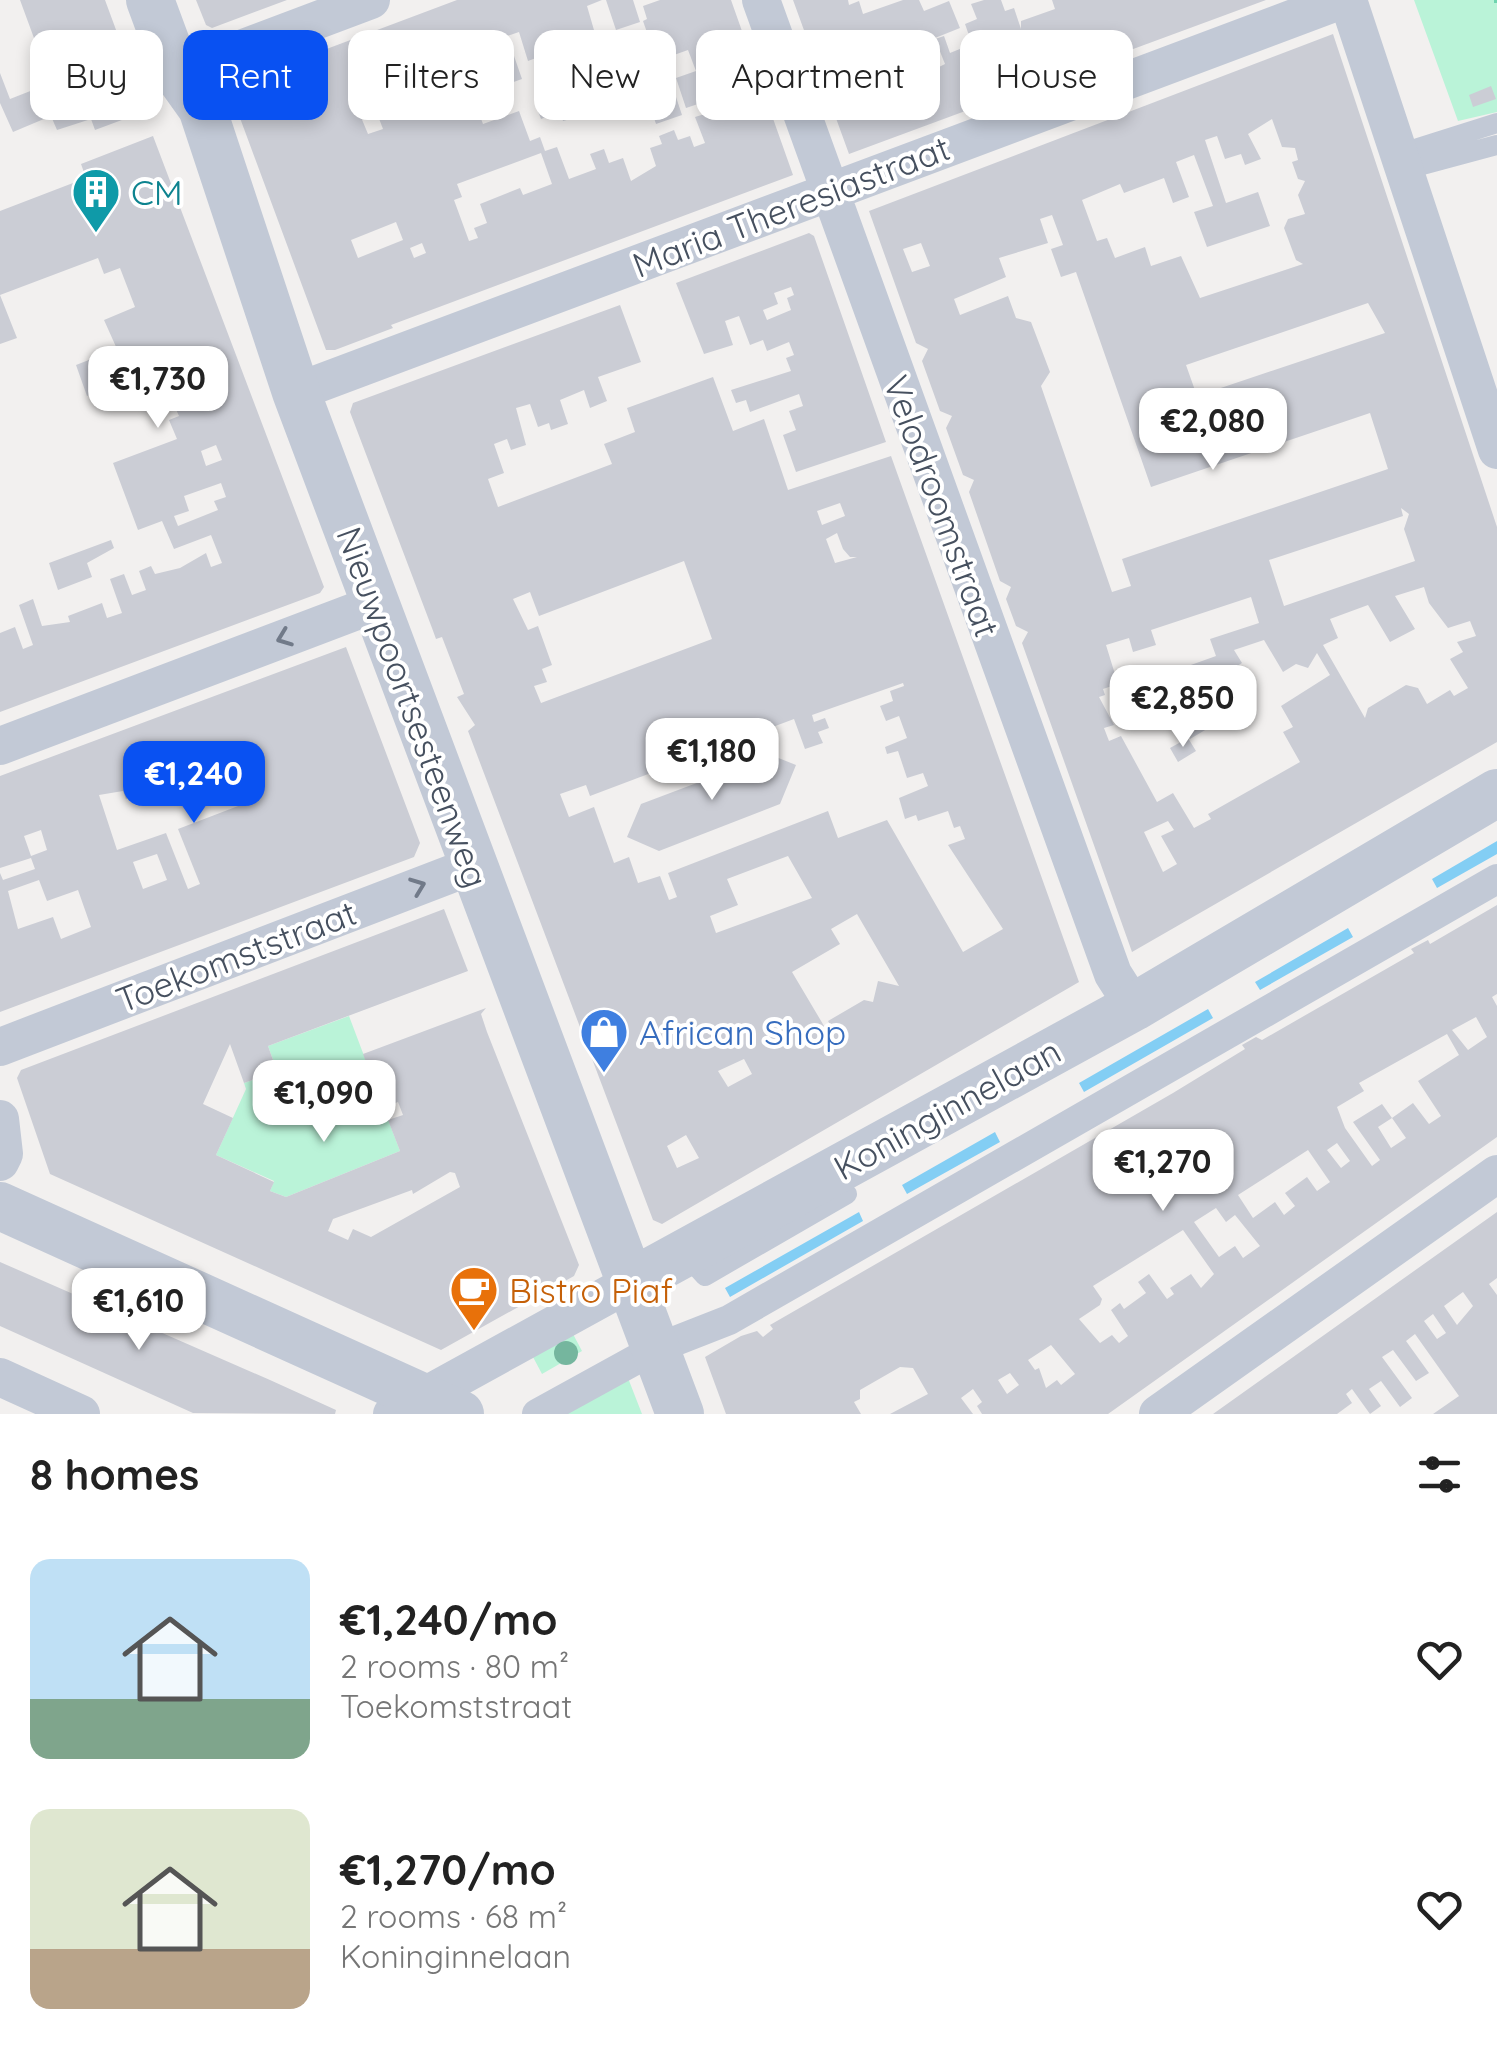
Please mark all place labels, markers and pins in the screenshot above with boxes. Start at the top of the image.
building icon: CM [70,166,122,234]
place label: CM [131,170,183,214]
pin: €1,730 [77,346,239,431]
pin: €2,080 [1132,388,1294,473]
pin: €2,850 [1102,665,1264,750]
pin: €1,180 [631,718,793,803]
pin: €1,240 [113,741,275,826]
shop icon: African Shop [578,1006,630,1074]
place label: African Shop [639,1010,846,1054]
pin: €1,090 [243,1060,405,1145]
pin: €1,270 [1082,1129,1244,1214]
cafe icon: Bistro Piaf [448,1264,500,1332]
pin: €1,610 [58,1268,220,1353]
place label: Bistro Piaf [509,1268,673,1312]

